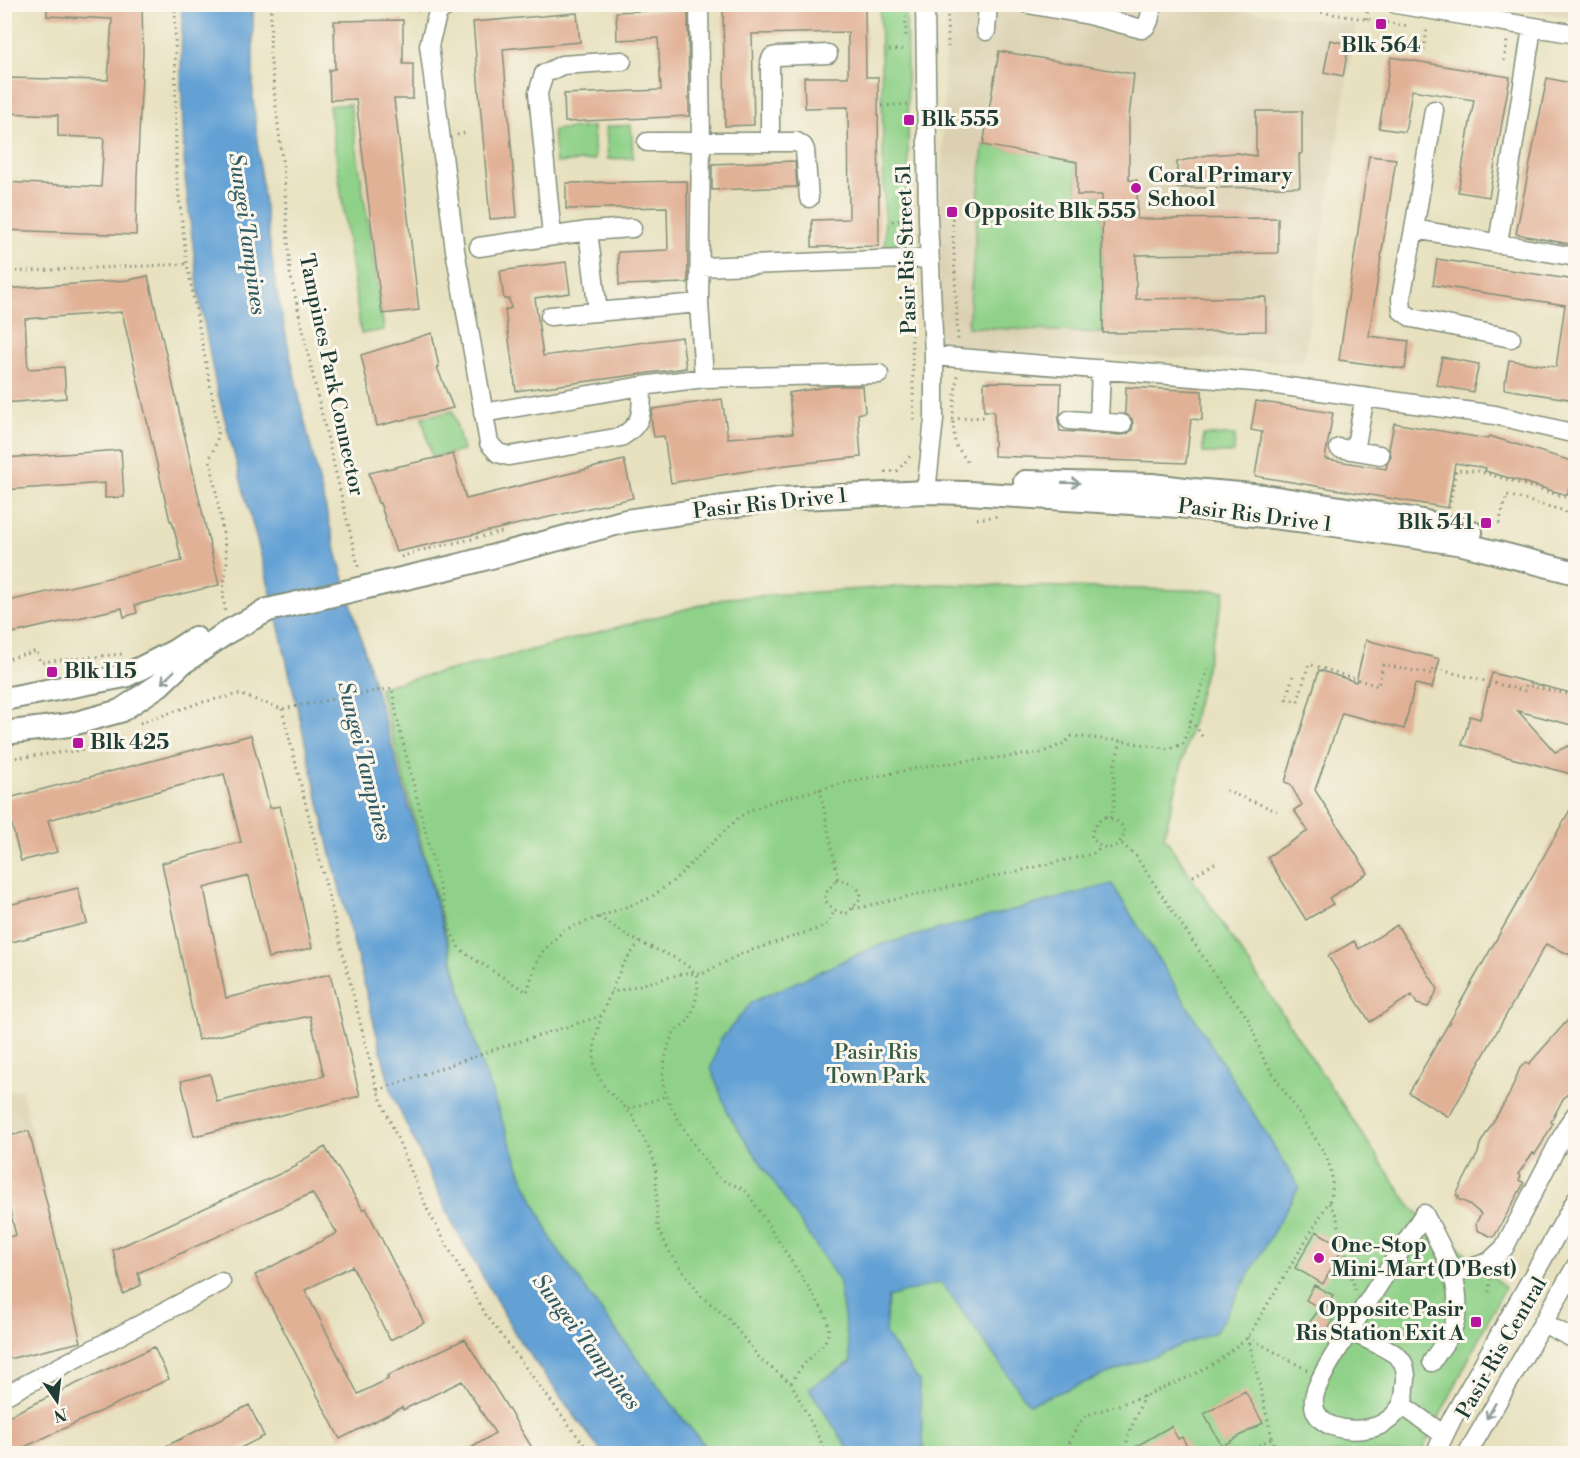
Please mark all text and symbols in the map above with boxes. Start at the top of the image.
marker: Blk 564 [1374,17,1388,31]
place label: Blk 564 [1341,33,1421,59]
place label: Blk 555 [921,107,999,133]
marker: Blk 555 [902,113,916,127]
water label: Sungei Tampines [222,151,272,317]
street label: Pasir Ris Street 51 [891,163,923,335]
place label: Coral Primary School [1148,163,1293,213]
marker: Coral Primary School [1129,181,1143,195]
place label: Opposite Blk 555 [964,199,1136,225]
marker: Opposite Blk 555 [945,205,959,219]
street label: Tampines Park Connector [293,252,369,498]
one-way arrow [1060,477,1080,489]
street label: Pasir Ris Drive 1 [691,483,849,525]
street label: Pasir Ris Drive 1 [1176,494,1334,538]
place label: Blk 541 [1398,510,1474,536]
marker: Blk 541 [1479,516,1493,530]
place label: Blk 115 [64,659,137,685]
marker: Blk 115 [45,665,59,679]
one-way arrow [160,670,175,684]
water label: Sungei Tampines [331,679,397,843]
place label: Blk 425 [90,730,169,756]
marker: Blk 425 [71,736,85,750]
park label: Pasir Ris Town Park [826,1040,927,1090]
place label: One-Stop Mini-Mart (D'Best) [1331,1233,1516,1283]
marker: One-Stop Mini-Mart (D'Best) [1312,1251,1326,1265]
water label: Sungei Tampines [526,1269,646,1415]
street label: Pasir Ris Central [1451,1273,1553,1423]
place label: Opposite Pasir Ris Station Exit A [1296,1297,1465,1347]
marker: Opposite Pasir Ris Station Exit A [1469,1315,1483,1329]
north arrow [27,1371,87,1431]
one-way arrow [1485,1402,1497,1419]
text: N [51,1403,69,1426]

